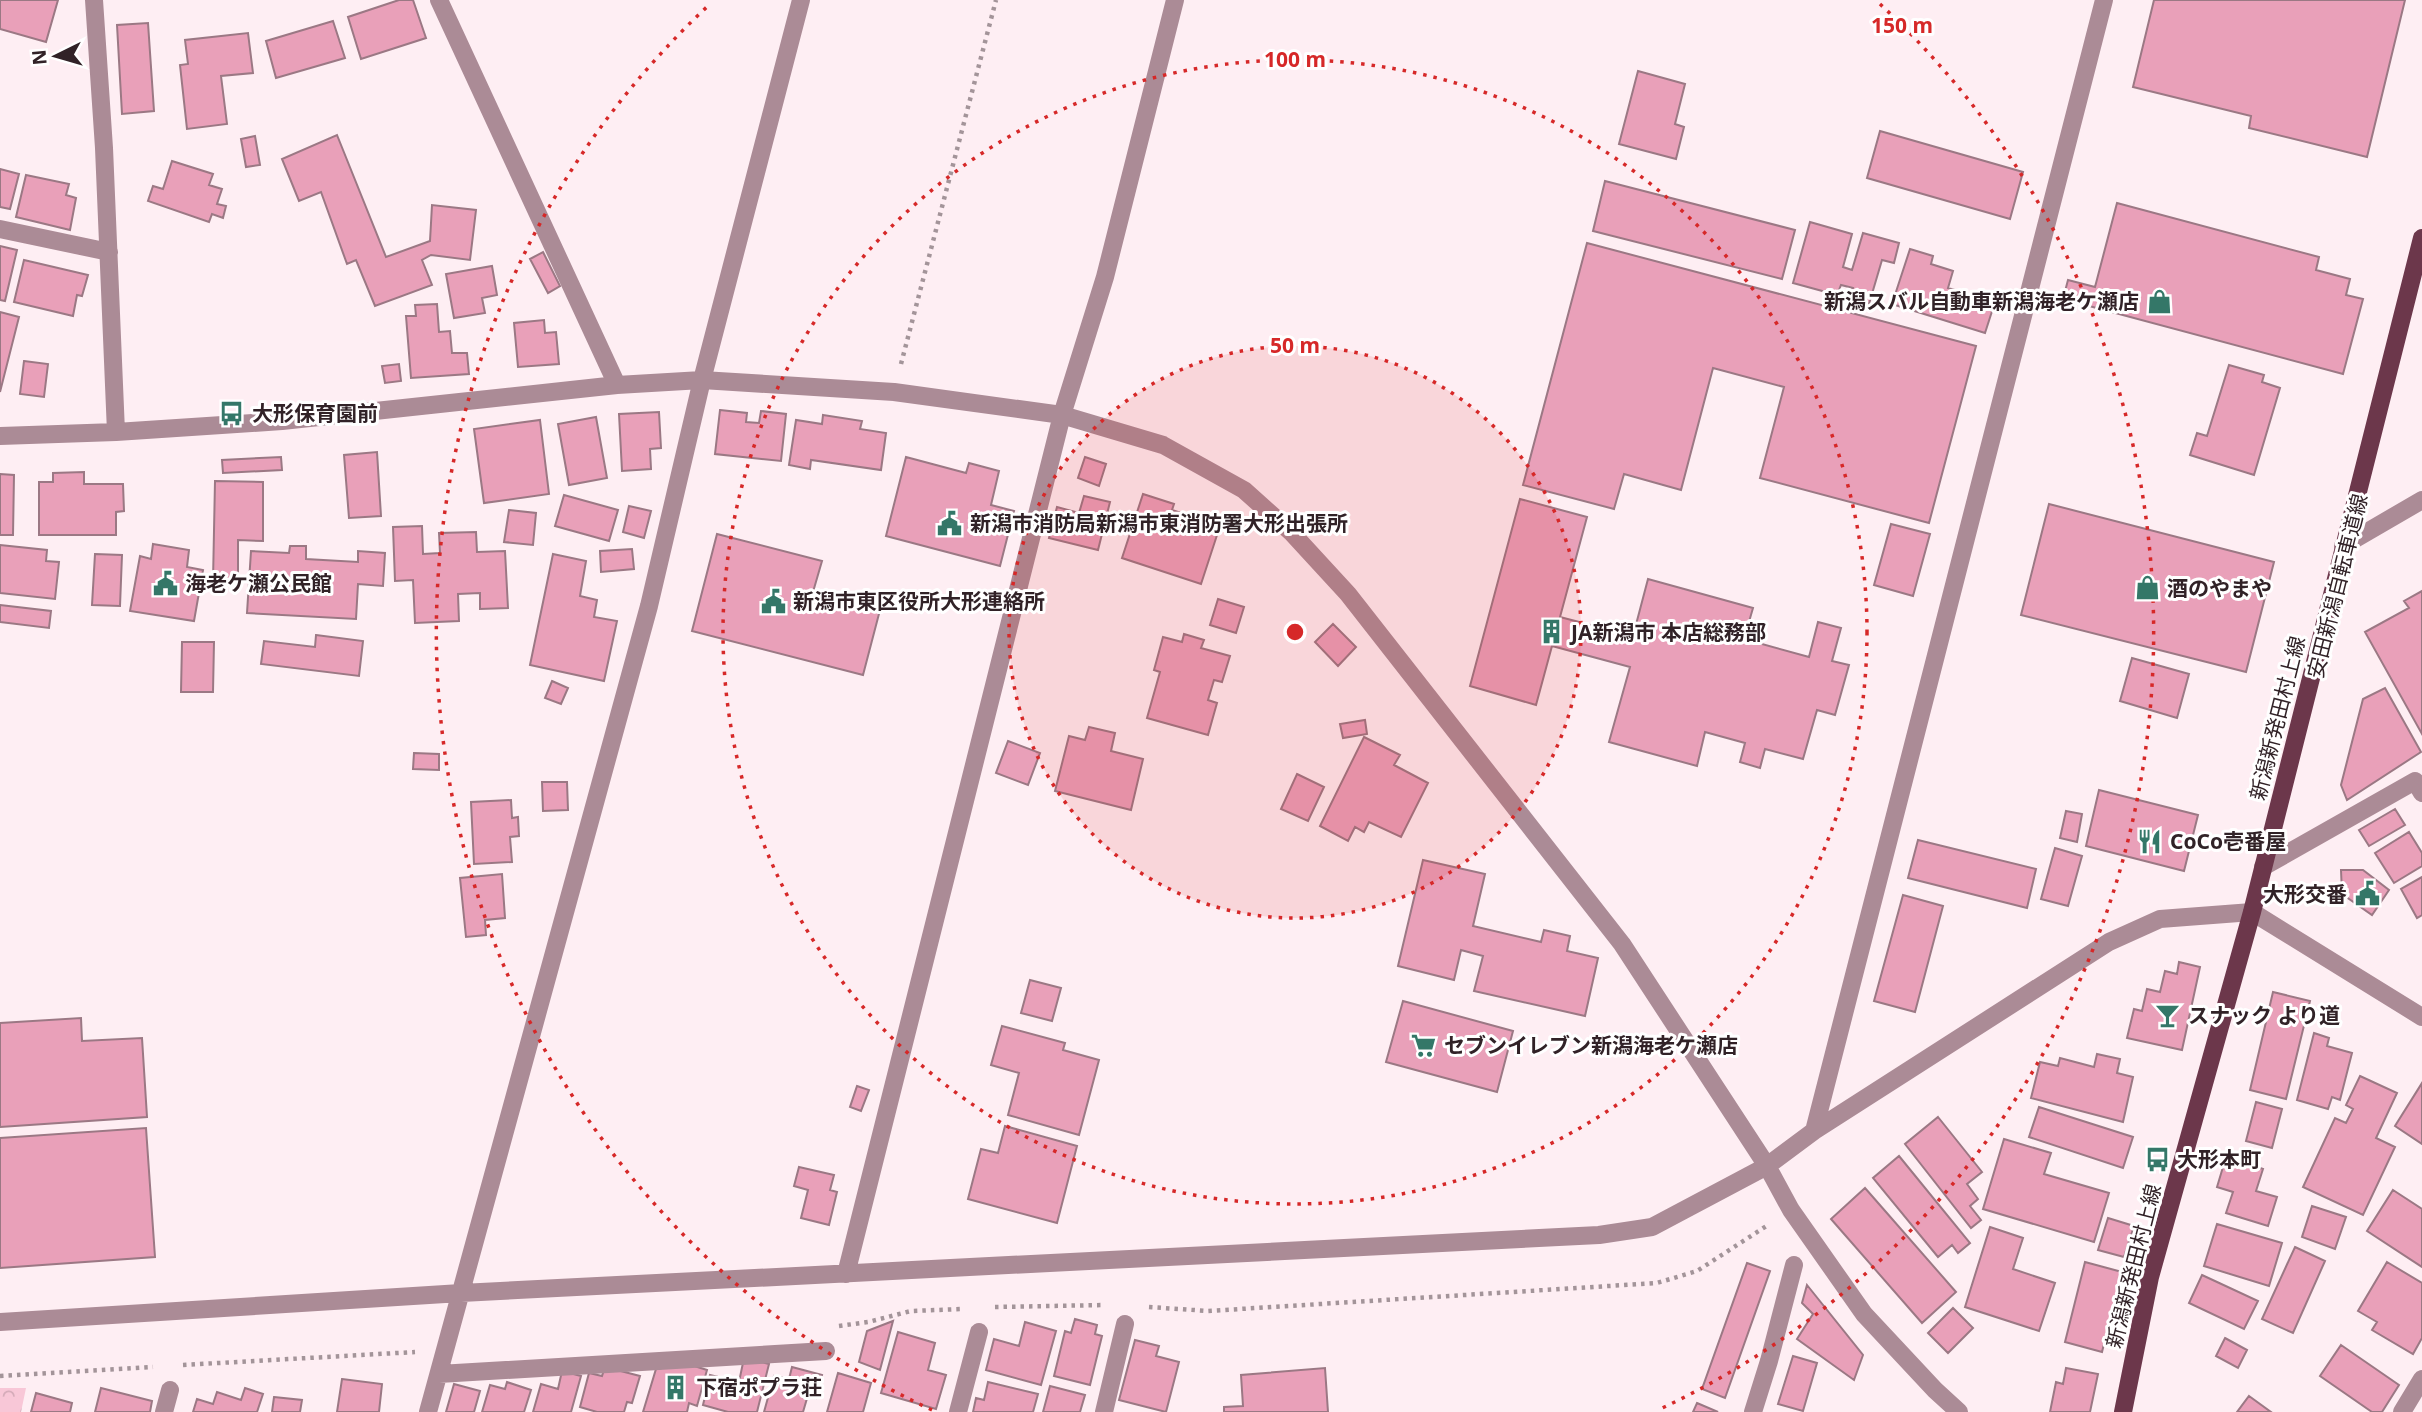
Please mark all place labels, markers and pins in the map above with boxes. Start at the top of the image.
place label: 新潟スバル自動車新潟海老ケ瀬店 [1824,287,2139,315]
shop icon: 新潟スバル自動車新潟海老ケ瀬店 [2145,287,2173,315]
bus stop icon: 大形保育園前 [218,399,246,427]
place label: 大形保育園前 [252,399,378,427]
public building icon: 新潟市消防局新潟市東消防署大形出張所 [936,509,964,537]
place label: 新潟市消防局新潟市東消防署大形出張所 [970,509,1348,537]
public building icon: 海老ケ瀬公民館 [151,569,179,597]
place label: 海老ケ瀬公民館 [185,569,332,597]
shop icon: 酒のやまや [2133,574,2161,602]
place label: 酒のやまや [2167,574,2272,602]
public building icon: 新潟市東区役所大形連絡所 [759,587,787,615]
place label: 新潟市東区役所大形連絡所 [793,587,1045,615]
building icon: JA新潟市 本店総務部 [1537,618,1565,646]
place label: JA新潟市 本店総務部 [1569,618,1766,646]
centre of rings [1283,620,1307,644]
restaurant icon: CoCo壱番屋 [2136,827,2164,855]
place label: CoCo壱番屋 [2170,827,2286,855]
place label: 大形交番 [2263,880,2347,908]
public building icon: 大形交番 [2353,880,2381,908]
bar icon: スナック より道 [2154,1001,2182,1029]
place label: スナック より道 [2188,1001,2340,1029]
supermarket icon: セブンイレブン新潟海老ケ瀬店 [1410,1031,1438,1059]
place label: セブンイレブン新潟海老ケ瀬店 [1444,1031,1738,1059]
bus stop icon: 大形本町 [2143,1145,2171,1173]
place label: 大形本町 [2177,1145,2261,1173]
building icon: 下宿ポプラ荘 [662,1373,690,1401]
place label: 下宿ポプラ荘 [696,1373,822,1401]

